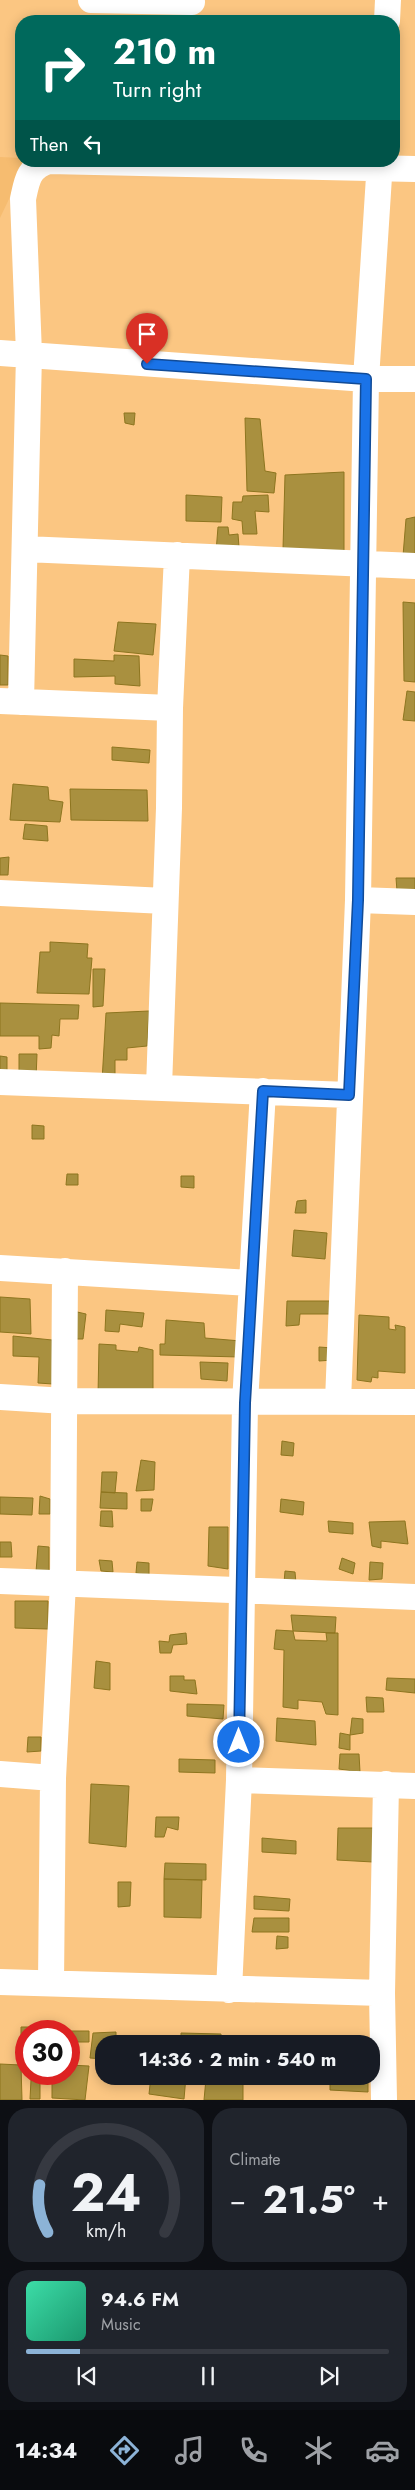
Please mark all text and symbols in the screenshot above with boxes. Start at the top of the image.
text: 210 m [113,27,216,77]
icon: right [30,35,95,100]
text: Turn right [113,73,201,105]
icon: left [79,130,107,158]
text: Then [30,131,69,158]
pin [126,313,168,364]
icon: arrive [133,320,161,348]
position arrow [212,1715,264,1767]
speed limit sign: 30 [15,2020,80,2085]
text: 14:36 · 2 min · 540 m [139,2046,336,2073]
text: Climate [230,2148,281,2171]
text: 24 [71,2155,141,2231]
text: 21.5° [263,2172,355,2227]
text: − [230,2180,246,2221]
text: + [372,2180,389,2221]
text: km/h [86,2218,126,2244]
text: 94.6 FM [101,2286,179,2313]
text: Music [101,2313,141,2336]
icon: previous [73,2362,101,2390]
icon: pause [194,2362,222,2390]
icon: next [315,2362,343,2390]
icon: directions [107,2433,142,2468]
icon: music [172,2433,207,2468]
icon: phone [236,2433,271,2468]
icon: climate [301,2433,336,2468]
icon: car [365,2433,400,2468]
text: 14:34 [15,2434,77,2466]

